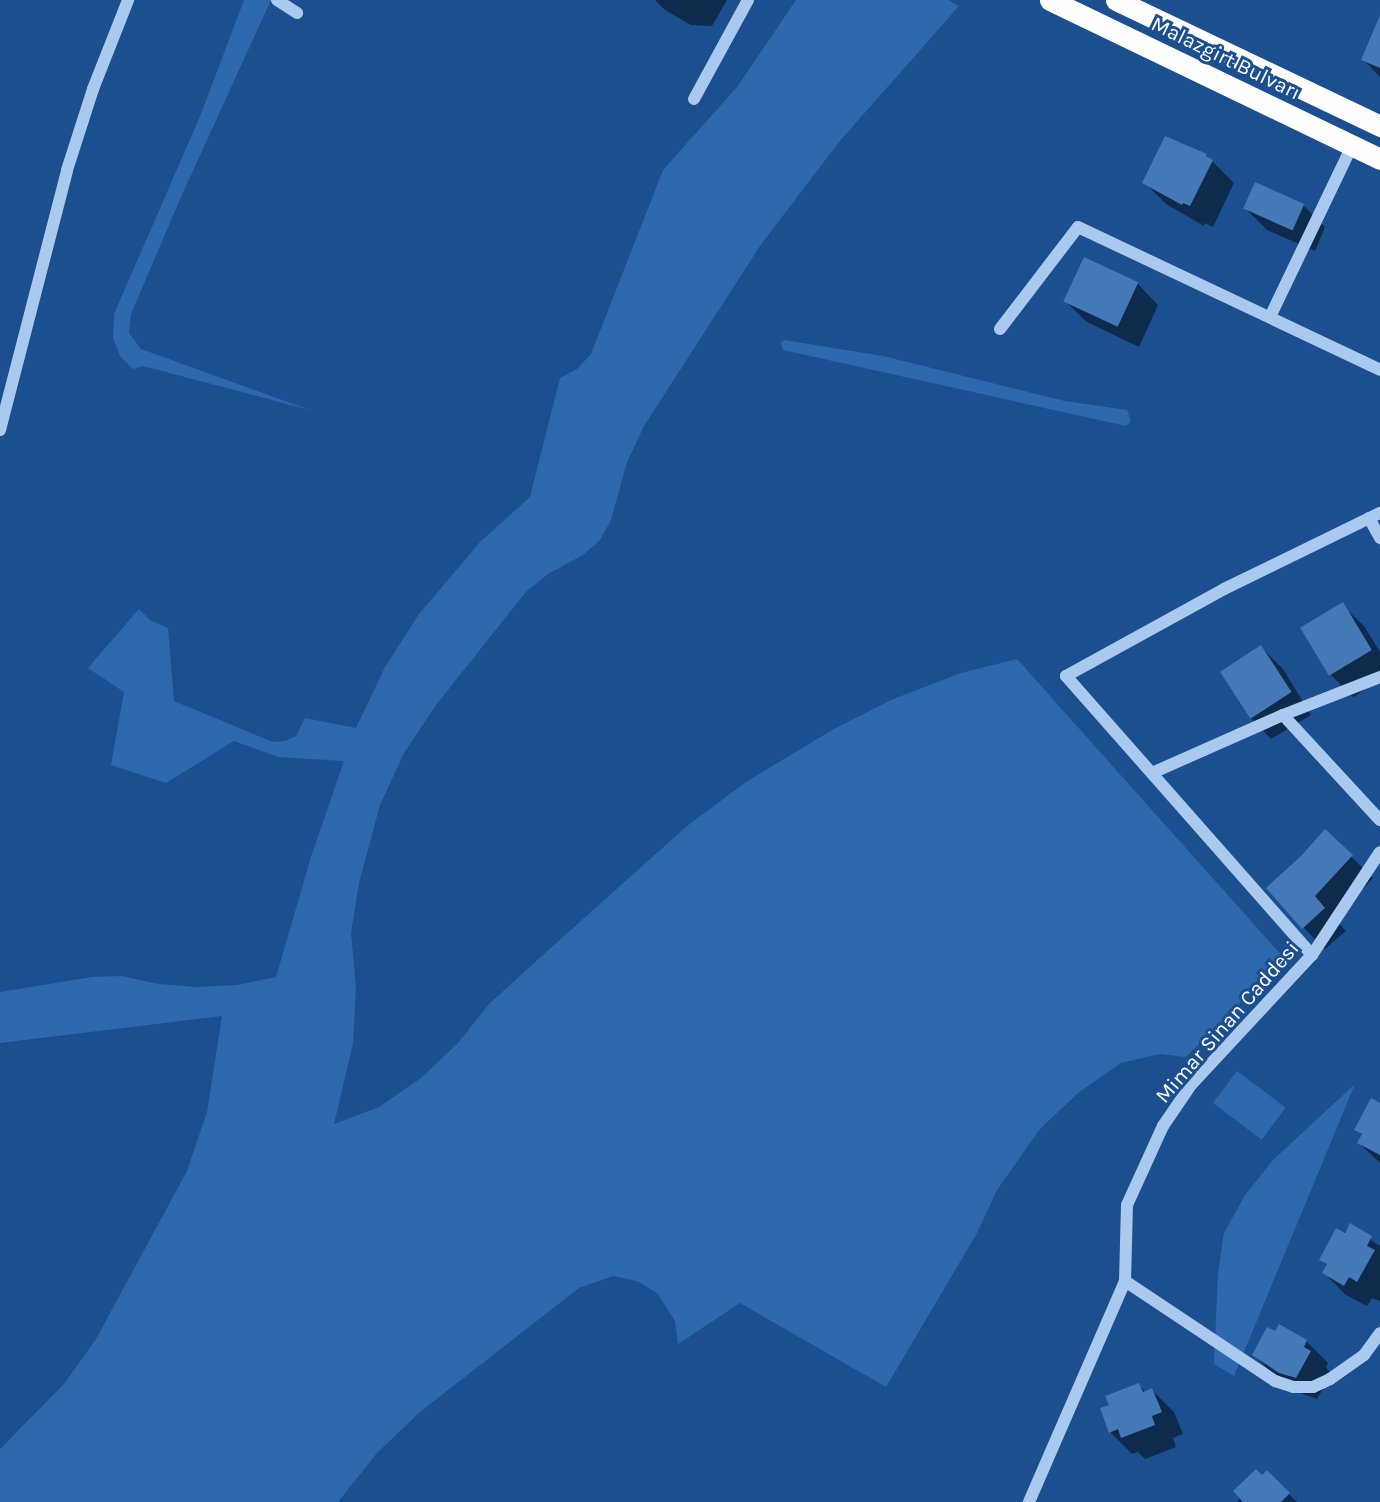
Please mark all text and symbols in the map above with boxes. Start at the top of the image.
street label: Malazgirt Bulvarı [1147,11,1305,105]
street label: Mimar Sinan Caddesi [1150,936,1304,1108]

